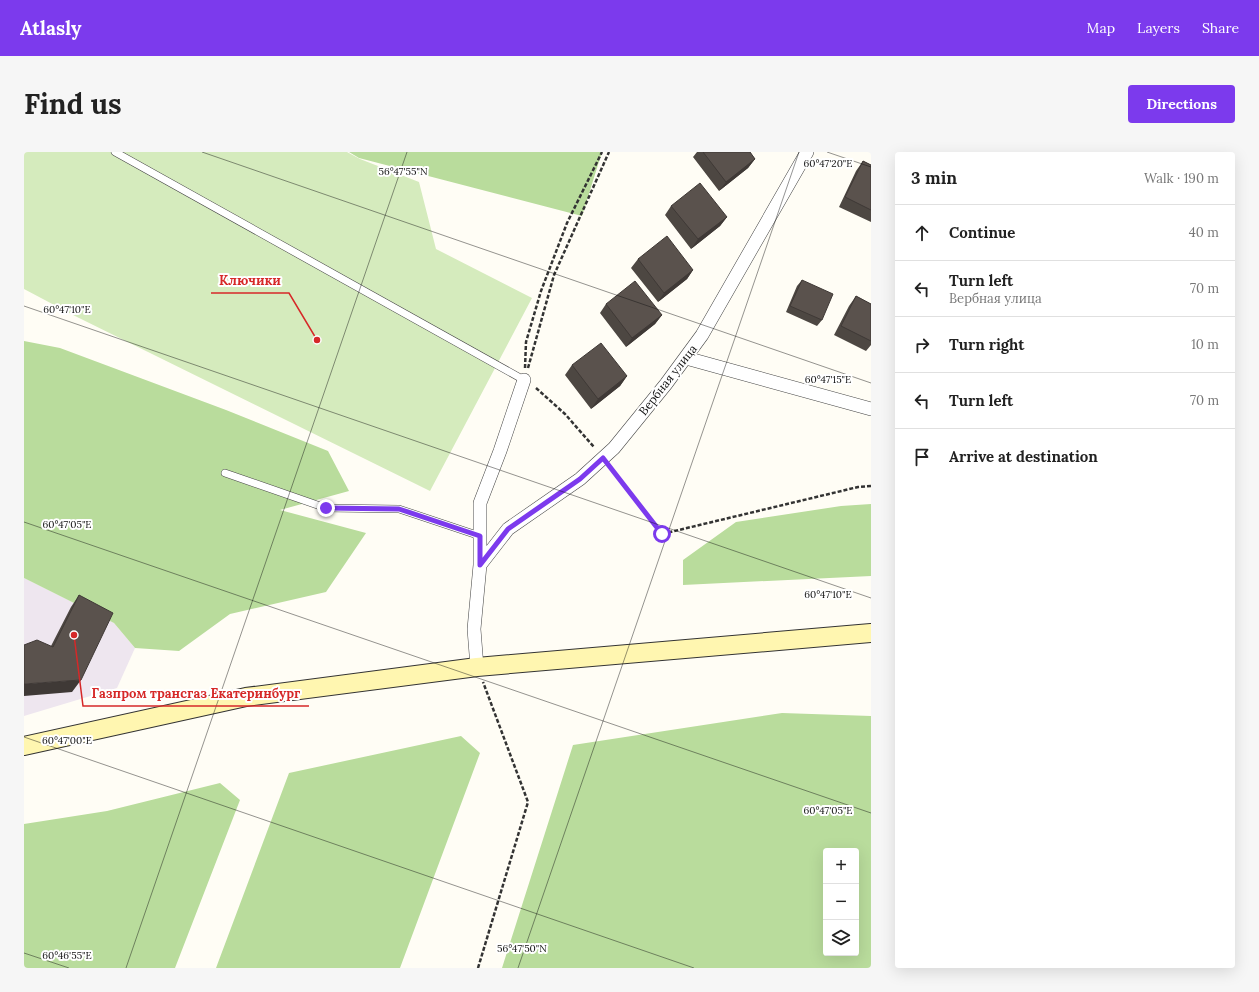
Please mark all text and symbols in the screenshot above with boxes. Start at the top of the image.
text: Atlasly [20,16,81,40]
text: Map [1087,19,1115,37]
text: Layers [1137,19,1180,37]
text: Share [1202,19,1239,37]
button: Directions [1128,85,1235,123]
text: Find us [24,86,122,122]
text: 60°47'20"E [803,157,853,170]
text: 56°47'55"N [378,165,428,178]
text: 3 min [911,167,957,189]
text: Walk · 190 m [1144,170,1219,187]
icon: ahead [911,222,933,244]
text: Continue [949,223,1015,242]
text: 40 m [1189,224,1219,241]
callout: Ключики [211,268,289,293]
text: Turn left [949,271,1013,290]
text: Ключики [219,272,281,289]
icon: left [911,278,933,300]
text: 70 m [1190,280,1219,297]
text: Вербная улица [949,290,1042,307]
text: 60°47'10"E [43,303,91,316]
icon: right [911,334,933,356]
text: Turn right [949,335,1025,354]
text: 10 m [1191,336,1219,353]
street label: Вербная улица [635,341,700,418]
text: 60°47'15"E [805,373,851,386]
icon: left [911,390,933,412]
text: Turn left [949,391,1013,410]
text: 70 m [1190,392,1219,409]
icon: arrive [911,446,933,468]
text: Arrive at destination [949,447,1098,466]
route end [317,499,335,517]
text: 60°47'05"E [42,518,92,531]
route start [653,525,671,543]
text: 60°47'10"E [804,588,852,601]
callout: Газпром трансгаз Екатеринбург [83,681,309,706]
text: Газпром трансгаз Екатеринбург [91,685,301,702]
text: 60°47'00"E [42,734,92,747]
text: 60°47'05"E [803,804,853,817]
map controls [823,848,859,956]
button: + [823,848,859,884]
button: − [823,884,859,920]
button: layers [823,920,859,956]
text: 56°47'50"N [497,942,547,955]
text: 60°46'55"E [42,949,92,962]

